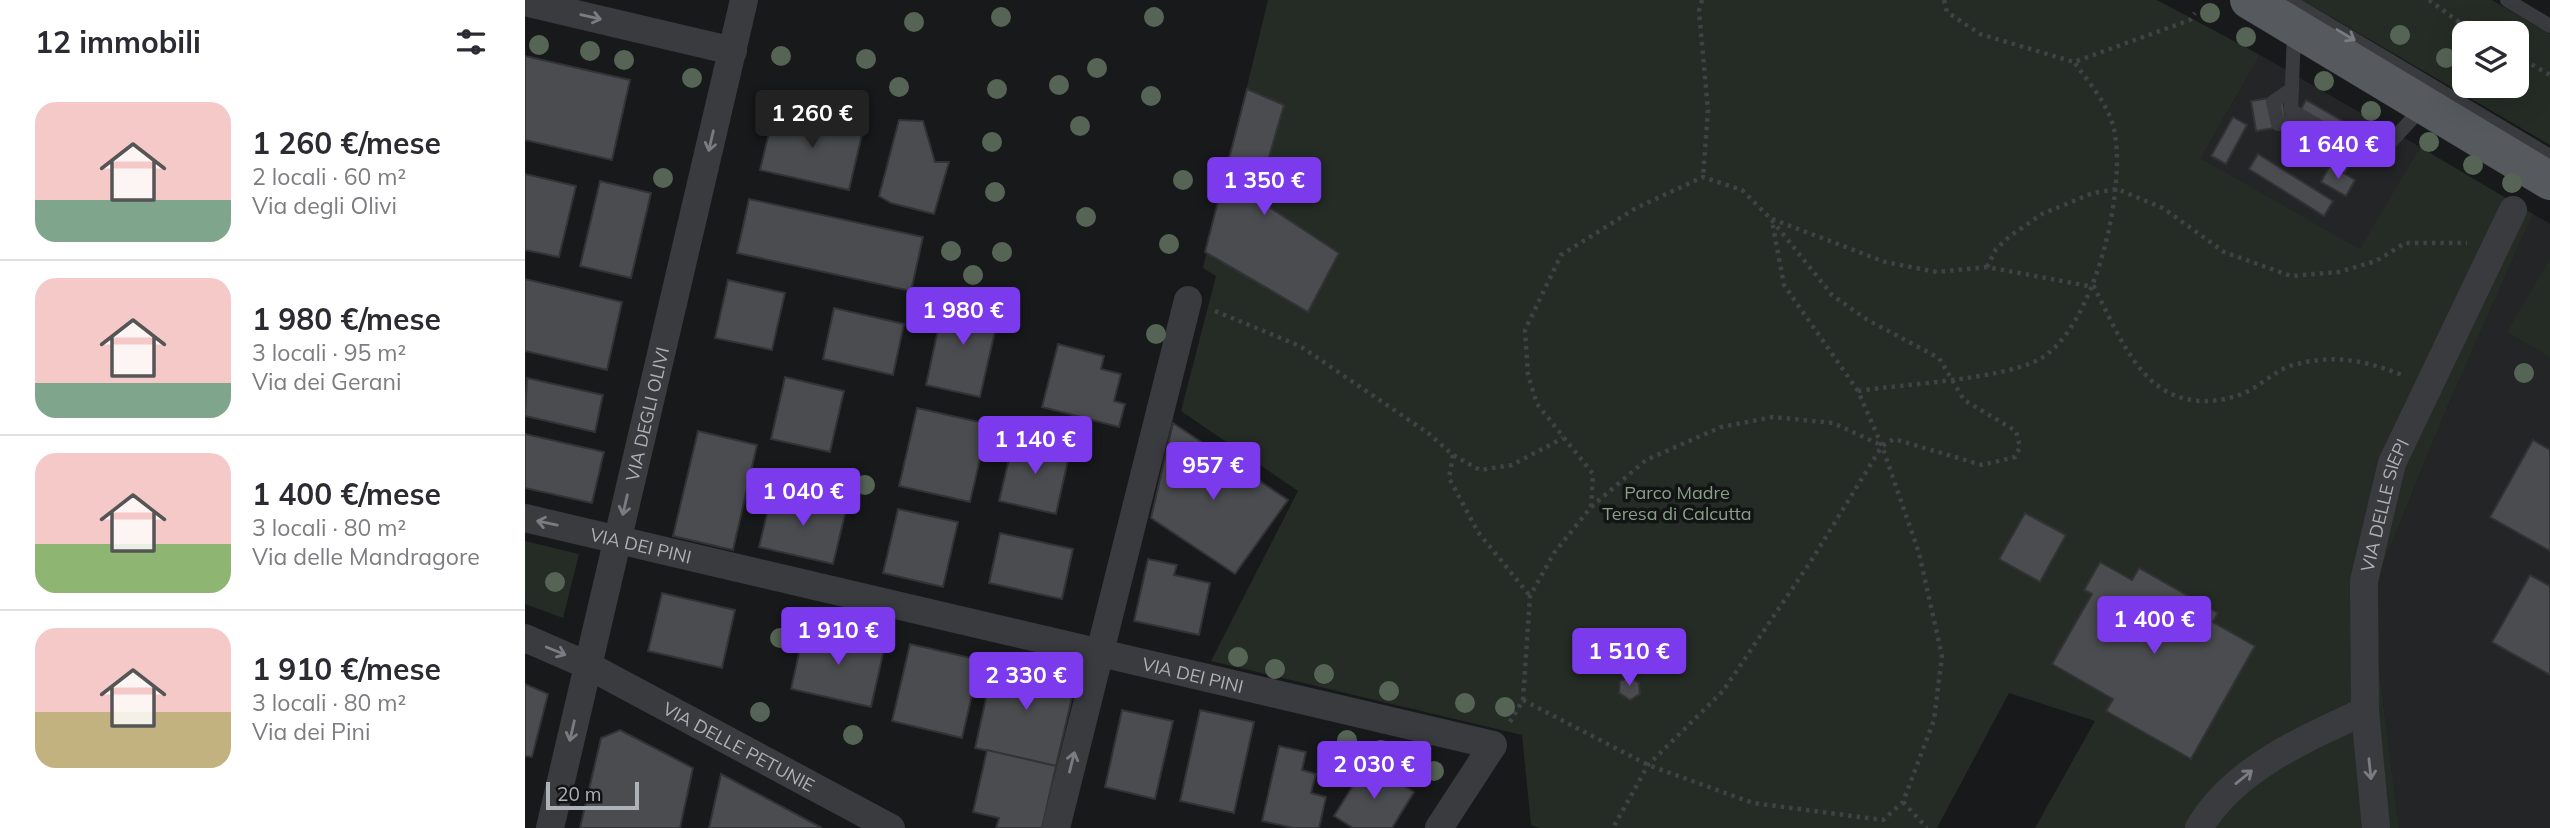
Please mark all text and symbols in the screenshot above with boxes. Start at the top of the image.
one-way arrow [579,11,602,24]
map controls [2452,21,2529,98]
button: layers [2452,21,2529,98]
text: 12 immobili [35,23,201,61]
icon: filters [452,23,490,61]
one-way arrow [2336,28,2356,42]
pin: 1 260 € [747,90,877,150]
text: 1 260 € [771,98,853,127]
pin: 1 640 € [2273,122,2403,181]
text: 1 260 €/mese [252,124,441,162]
one-way arrow [704,129,718,152]
text: 1 640 € [2297,129,2379,158]
icon: home [91,130,175,214]
pin: 1 350 € [1199,158,1329,217]
text: 2 locali · 60 m² [252,162,406,191]
text: 1 350 € [1223,165,1305,194]
text: Via degli Olivi [252,191,397,220]
pin: 1 980 € [898,288,1028,347]
text: 1 980 € [922,295,1004,324]
text: 1 980 €/mese [252,300,441,338]
icon: home [91,306,175,390]
text: 3 locali · 95 m² [252,338,406,367]
street label: VIA DEGLI OLIVI [620,345,674,484]
text: Via dei Gerani [252,367,401,396]
pin: 1 140 € [970,416,1100,476]
text: 1 140 € [994,424,1076,453]
street label: VIA DELLE SIEPI [2355,435,2413,574]
pin: 957 € [1164,442,1262,502]
text: 957 € [1182,450,1244,479]
pin: 1 040 € [738,468,868,528]
text: 1 400 €/mese [252,475,441,513]
text: 1 040 € [762,476,844,505]
icon: home [91,481,175,565]
park label: Parco Madre Teresa di Calcutta [1602,481,1752,525]
one-way arrow [618,494,631,516]
text: 3 locali · 80 m² [252,513,406,542]
one-way arrow [536,516,559,529]
street label: VIA DEI PINI [588,522,694,568]
text: Via delle Mandragore [252,542,480,571]
pin: 1 400 € [2089,596,2219,656]
text: 1 400 € [2113,604,2195,633]
pin: 1 910 € [773,608,903,667]
text: 1 910 € [797,615,879,644]
pin: 1 510 € [1564,628,1694,688]
text: 1 510 € [1588,636,1670,665]
one-way arrow [545,645,567,658]
text: 1 910 €/mese [252,650,441,688]
pin: 2 330 € [961,652,1091,712]
street label: VIA DEI PINI [1140,652,1246,698]
icon: home [91,656,175,740]
text: 2 330 € [985,660,1067,689]
text: 3 locali · 80 m² [252,688,406,717]
street label: VIA DELLE PETUNIE [659,696,819,797]
text: Via dei Pini [252,717,371,746]
one-way arrow [565,719,578,742]
pin: 2 030 € [1309,742,1439,801]
text: 2 030 € [1333,749,1415,778]
one-way arrow [1066,751,1079,774]
one-way arrow [2364,758,2377,780]
one-way arrow [2235,770,2253,785]
scale bar [546,779,639,811]
text: 20 m [557,782,601,806]

